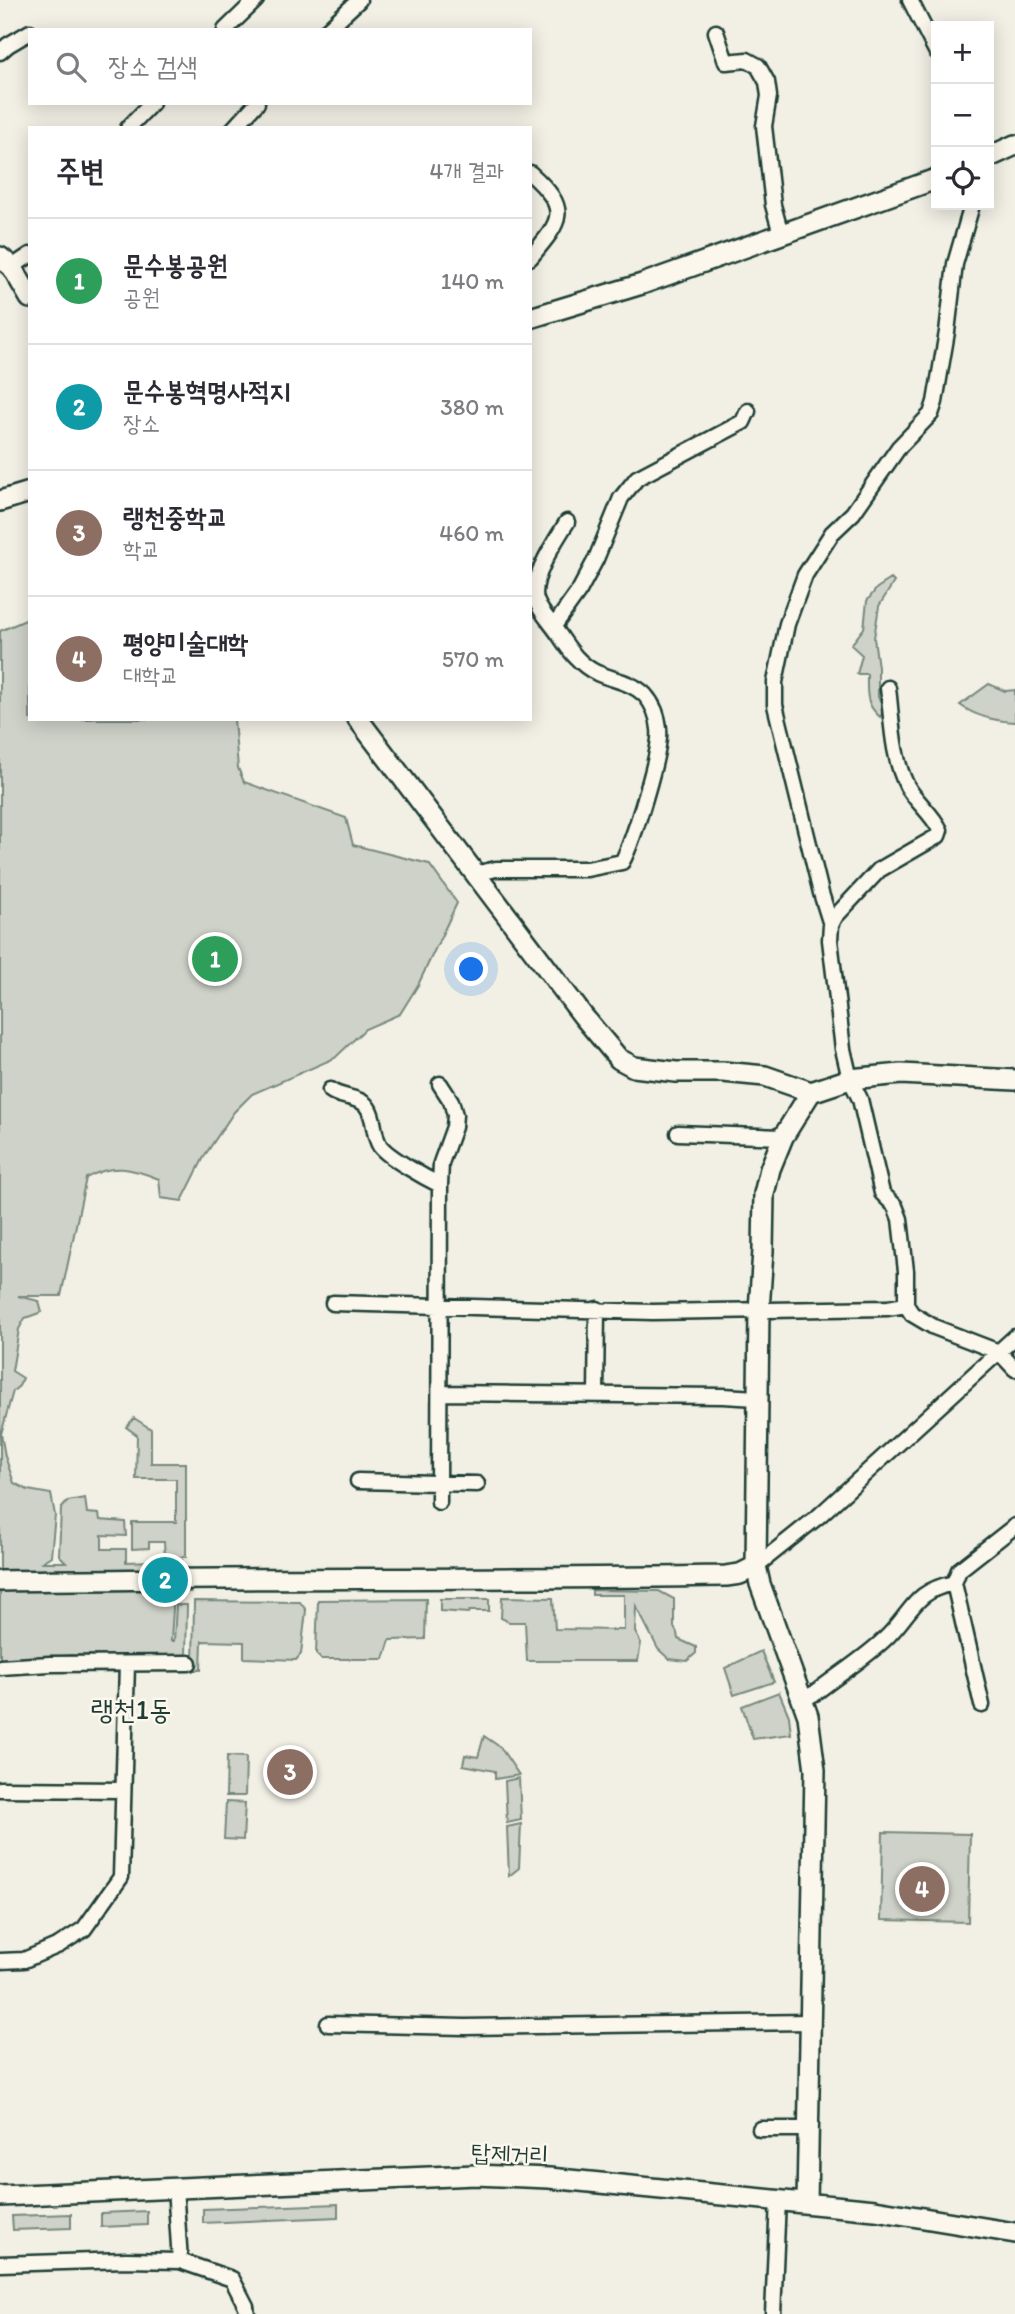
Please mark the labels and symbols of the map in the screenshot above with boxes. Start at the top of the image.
pin: 1 [192,933,238,985]
your location [454,952,488,986]
pin: 2 [142,1554,188,1606]
district label: 랭천1동 [91,1692,171,1726]
pin: 3 [267,1746,313,1798]
pin: 4 [899,1863,945,1915]
street label: 탑제거리 [471,2137,549,2169]

